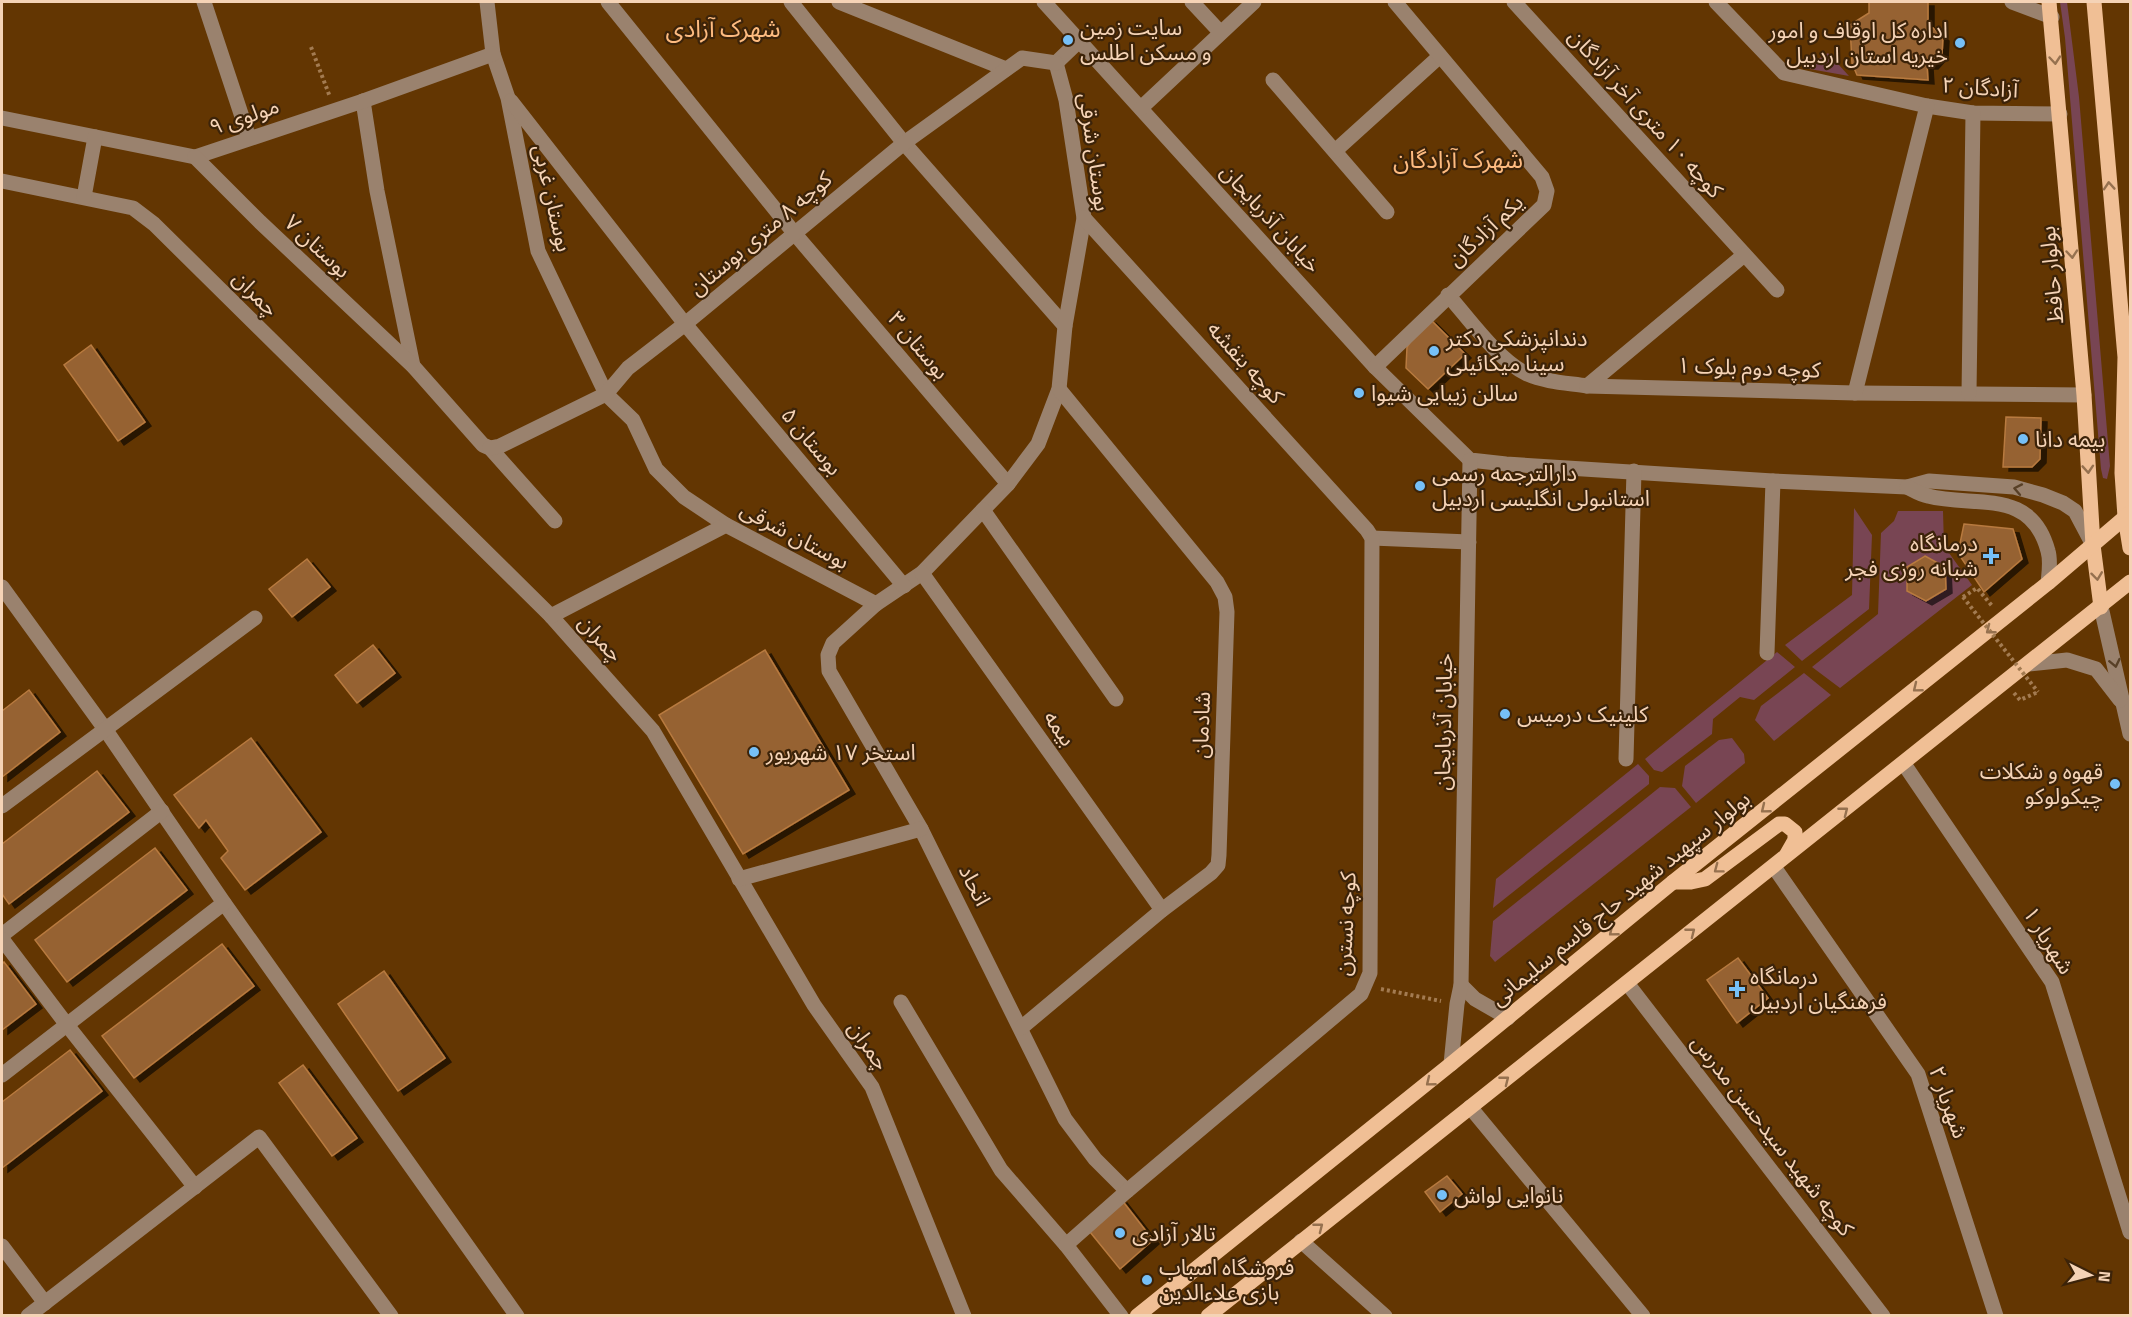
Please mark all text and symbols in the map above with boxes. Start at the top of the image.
district label: شهرک آزادی [665,10,781,46]
place label: سایت زمین و مسکن اطلس [1080,10,1212,69]
place label: اداره کل اوقاف و امور خیریه استان اردبیل [1767,13,1948,72]
street label: کوچه ۱۰ متری آخر آزادگان [1560,20,1732,206]
marker: سایت زمین و مسکن اطلس [1061,33,1075,47]
marker: اداره کل اوقاف و امور خیریه استان اردبیل [1953,36,1967,50]
one-way arrow [2048,55,2061,64]
street label: آزادگان ۲ [1941,67,2021,107]
street label: مولوی ۹ [204,88,284,144]
street label: بوستان شرقی [1070,91,1120,213]
street label: بوستان غربی [524,141,582,255]
district label: شهرک آزادگان [1393,141,1523,177]
street label: خیابان آذربایجان [1212,156,1330,280]
street label: کوچه ۸ متری بوستان [681,162,840,303]
one-way arrow [2103,182,2116,191]
street label: یکم آزادگان [1439,186,1531,274]
street label: بوستان ۷ [277,206,359,286]
street label: بولوار حافظ [2030,225,2072,325]
one-way arrow [2065,249,2078,258]
street label: چمران [225,262,287,324]
street label: بوستان ۳ [880,303,958,387]
street label: کوچه بنفشه [1199,313,1293,412]
place label: دندانپزشکی دکتر سینا میکائیلی [1445,321,1587,380]
marker: دندانپزشکی دکتر سینا میکائیلی [1427,344,1441,358]
street label: کوچه دوم بلوک ۱ [1677,348,1822,387]
place label: سالن زیبایی شیوا [1371,376,1518,410]
marker: سالن زیبایی شیوا [1352,386,1366,400]
street label: بوستان ۵ [773,399,851,483]
place label: بیمه دانا [2035,422,2105,456]
marker: بیمه دانا [2016,432,2030,446]
place label: دارالترجمه رسمی استانبولی انگلیسی اردبیل [1432,456,1650,515]
one-way arrow [2081,465,2094,474]
marker: دارالترجمه رسمی استانبولی انگلیسی اردبیل [1413,479,1427,493]
one-way arrow [2013,483,2023,496]
street label: بوستان شرقی [734,492,856,578]
place label: درمانگاه شبانه روزی فجر [1844,526,1978,585]
marker: درمانگاه شبانه روزی فجر [1982,547,2000,565]
one-way arrow [2090,571,2103,580]
street label: چمران [570,607,632,670]
one-way arrow [1986,623,1997,634]
street label: خیابان آذربایجان [1425,653,1461,791]
one-way arrow [2107,658,2120,668]
one-way arrow [1913,680,1924,691]
street label: شادمان [1183,691,1219,759]
place label: کلینیک درمیس [1517,697,1649,731]
street label: بیمه [1035,703,1085,753]
marker: کلینیک درمیس [1498,707,1512,721]
place label: استخر ١٧ شهریور [765,735,916,769]
marker: استخر ١٧ شهریور [747,745,761,759]
place label: قهوه و شکلات چیکولوکو [1980,754,2103,813]
marker: قهوه و شکلات چیکولوکو [2108,777,2122,791]
street label: بولوار سپهبد شهید حاج قاسم سلیمانی [1482,782,1758,1014]
one-way arrow [1761,802,1772,813]
one-way arrow [1837,808,1848,819]
street label: اتحاد [950,858,1000,912]
one-way arrow [1714,862,1725,873]
street label: کوچه نسترن [1325,870,1365,977]
street label: شهریار ۱ [2015,899,2083,981]
one-way arrow [1609,924,1620,935]
one-way arrow [1684,929,1695,940]
place label: درمانگاه فرهنگیان اردبیل [1750,959,1887,1018]
marker: درمانگاه فرهنگیان اردبیل [1728,980,1746,998]
street label: چمران [840,1013,898,1077]
street label: کوچه شهید سیدحسن مدرس [1683,1027,1863,1244]
street label: شهریار ۲ [1920,1061,1978,1143]
one-way arrow [1425,1074,1436,1085]
one-way arrow [1498,1076,1509,1087]
place label: نانوایی لواش [1454,1178,1563,1212]
marker: نانوایی لواش [1435,1188,1449,1202]
place label: تالار آزادی [1132,1216,1216,1250]
one-way arrow [1313,1223,1324,1234]
marker: تالار آزادی [1113,1226,1127,1240]
north arrow [2060,1245,2120,1305]
place label: فروشگاه اسباب بازی علاءالدین [1159,1250,1294,1309]
text: N [2092,1270,2117,1283]
marker: فروشگاه اسباب بازی علاءالدین [1140,1273,1154,1287]

